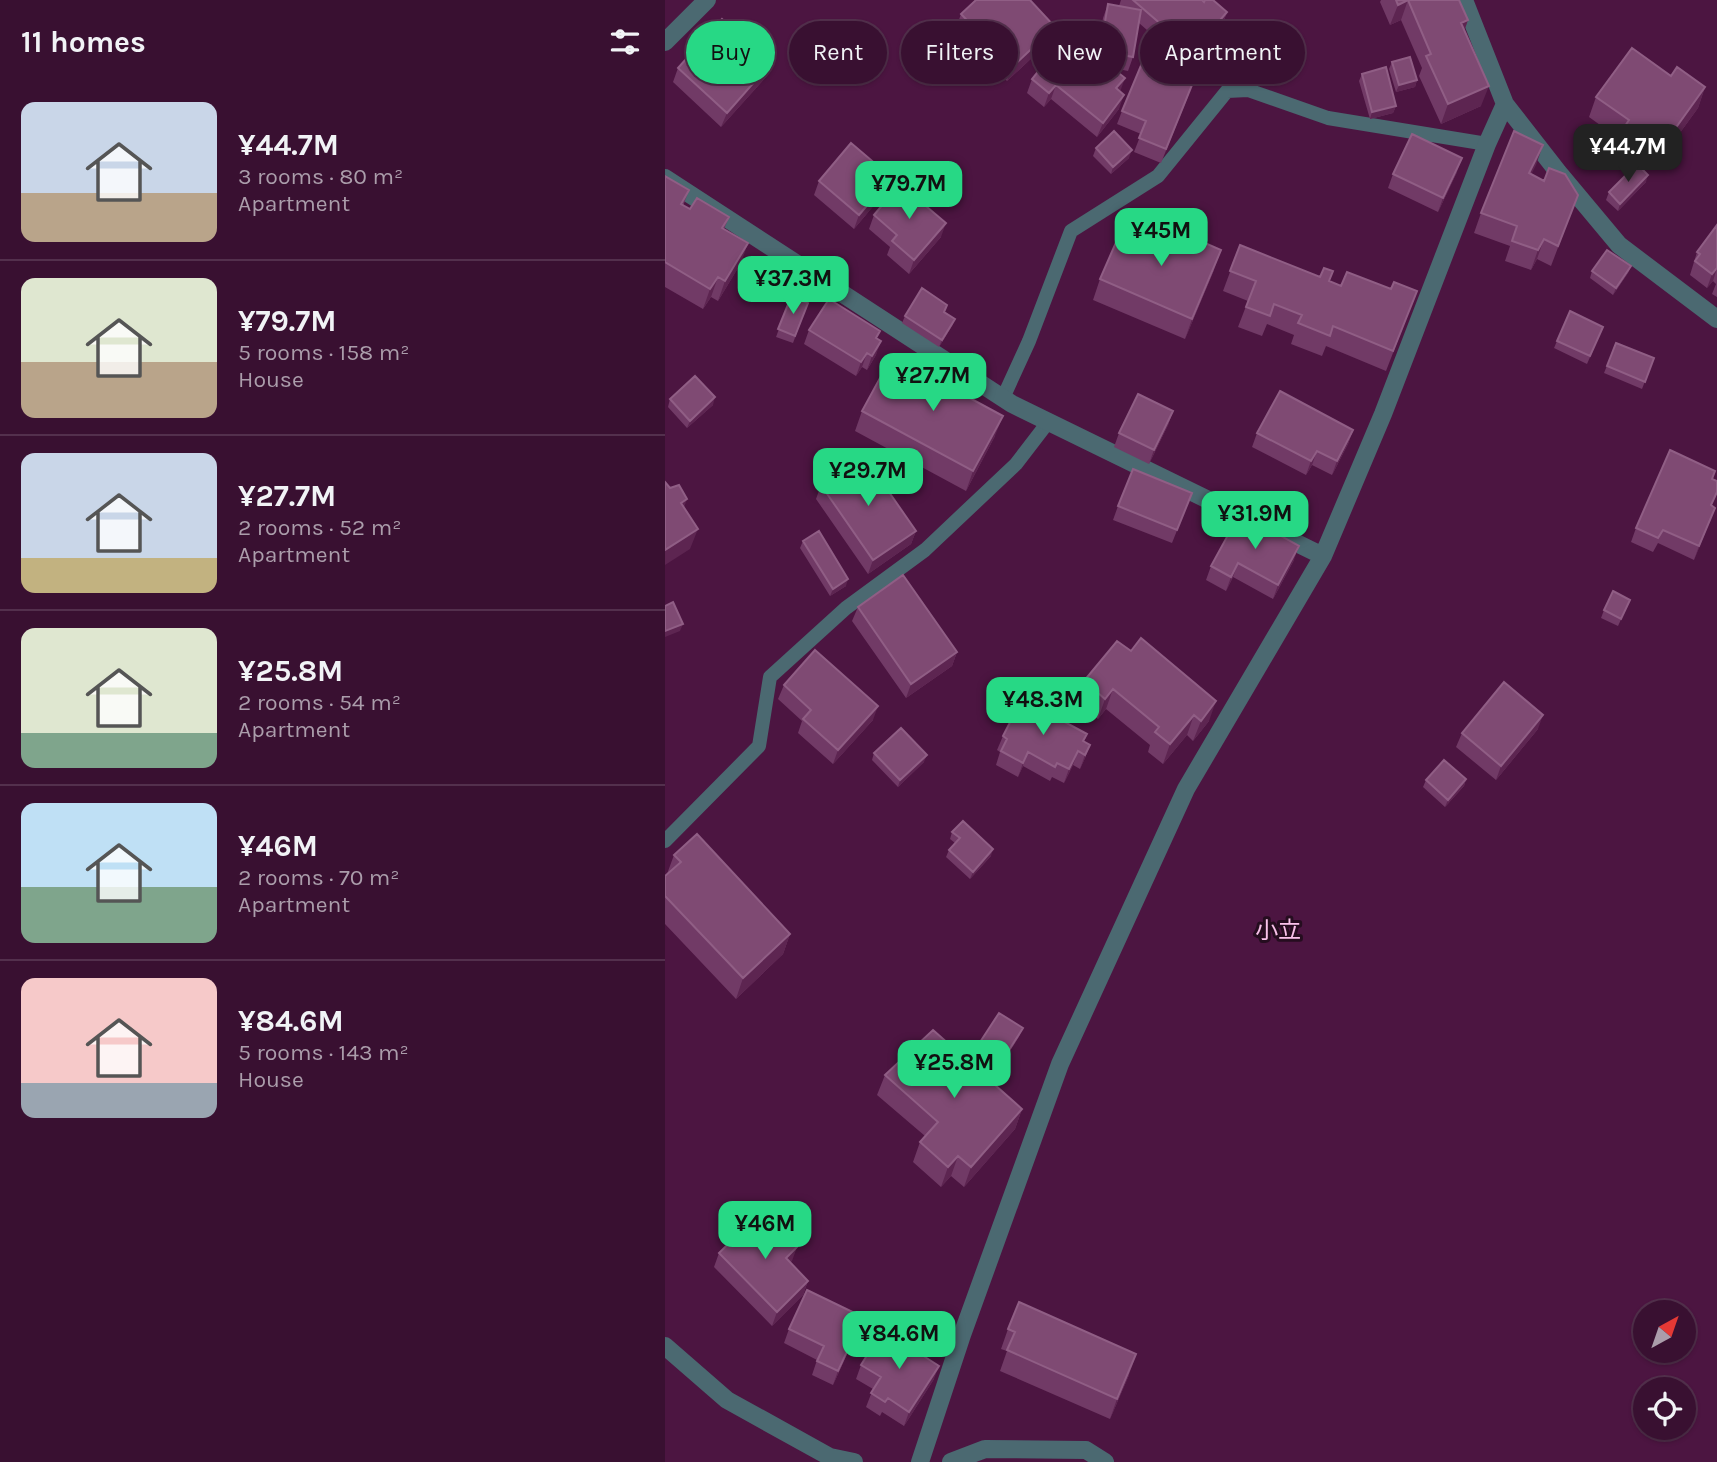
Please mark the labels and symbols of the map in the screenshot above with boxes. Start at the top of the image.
pin: ¥44.7M [1571,124,1685,184]
pin: ¥79.7M [852,162,966,221]
pin: ¥45M [1120,208,1202,268]
pin: ¥37.3M [736,256,850,316]
pin: ¥27.7M [876,354,990,413]
pin: ¥29.7M [811,448,925,508]
pin: ¥31.9M [1198,491,1312,551]
pin: ¥48.3M [986,678,1100,737]
district label: 小立 [1255,917,1301,944]
pin: ¥25.8M [897,1040,1011,1100]
pin: ¥46M [724,1202,806,1261]
north arrow [1633,1300,1696,1363]
pin: ¥84.6M [842,1312,956,1371]

